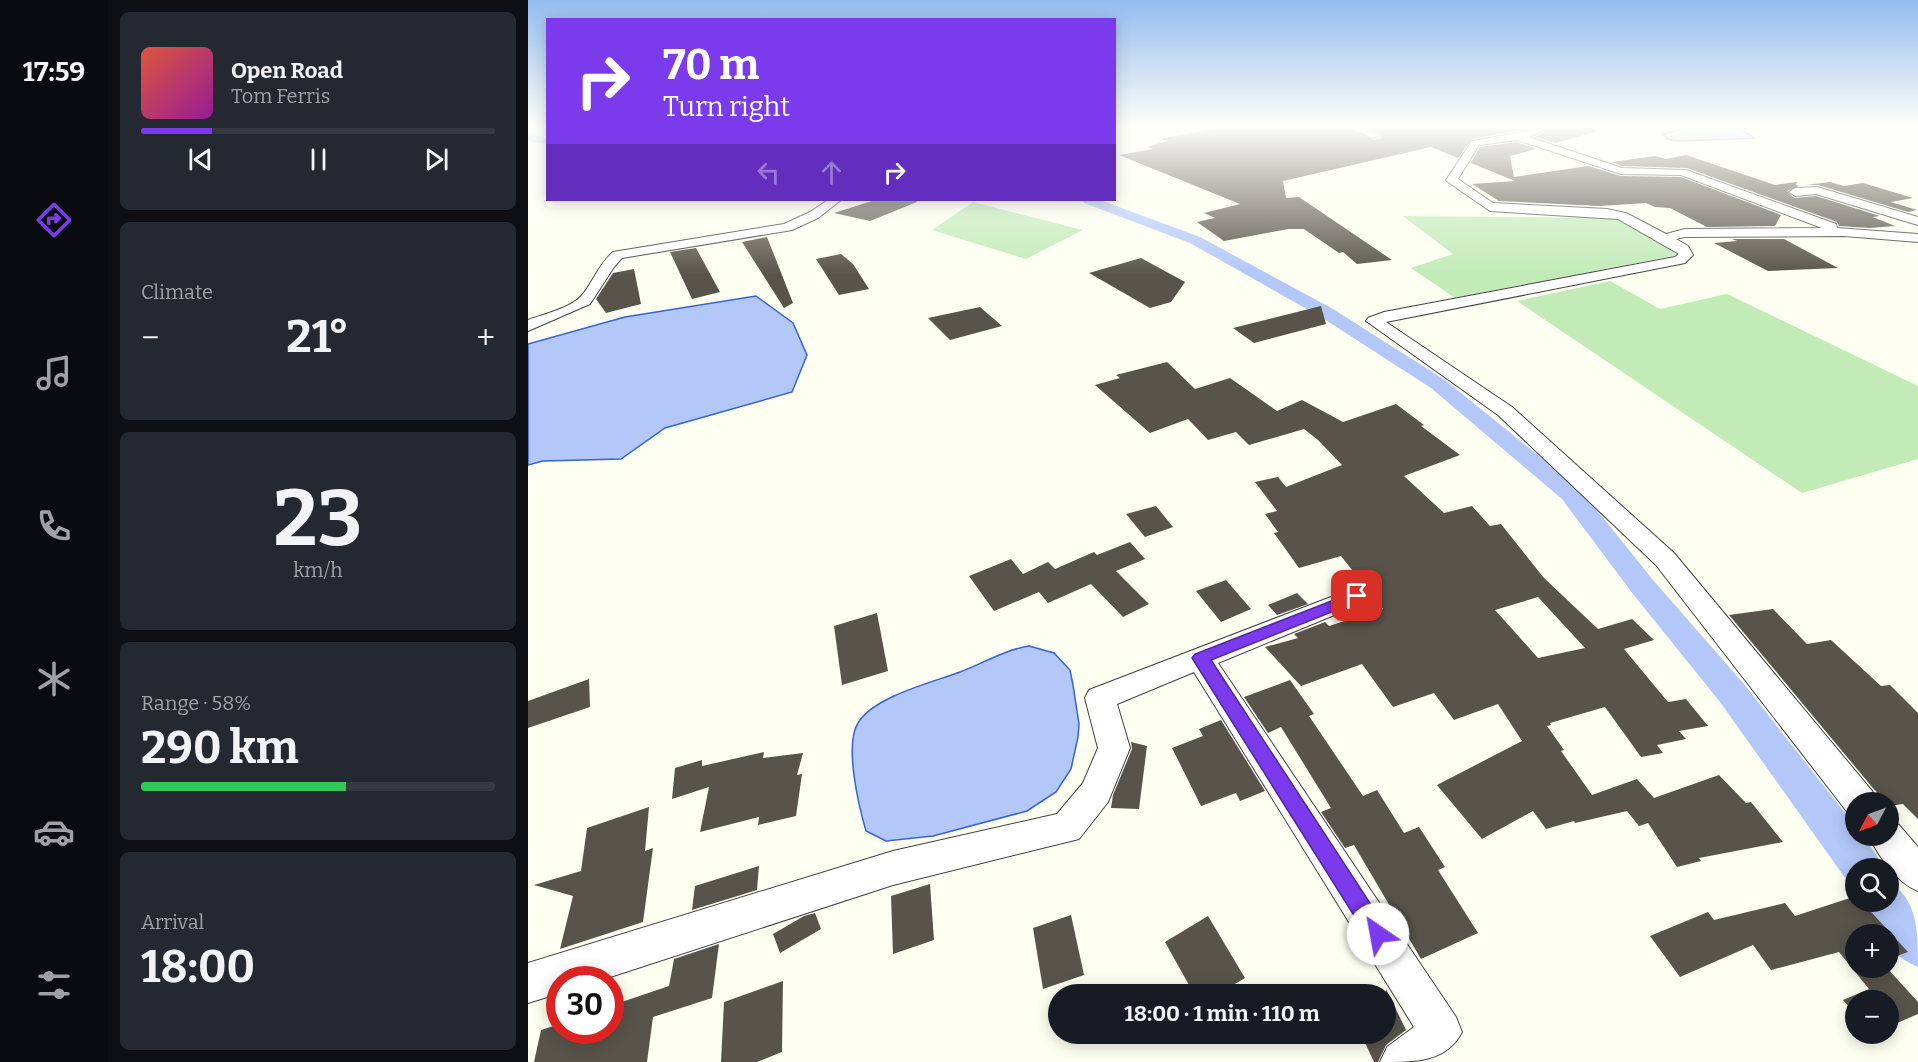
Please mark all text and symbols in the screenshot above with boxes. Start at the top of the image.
text: 70 m [663,40,759,90]
icon: right [564,42,642,120]
text: 17:59 [23,56,85,88]
text: Open Road [231,57,343,84]
text: Tom Ferris [231,84,330,108]
text: Turn right [663,91,790,123]
icon: previous [184,143,217,176]
icon: pause [302,143,335,176]
icon: next [420,143,453,176]
icon: left [752,156,785,189]
icon: ahead [815,156,848,189]
icon: right [878,156,911,189]
icon: directions [33,199,75,241]
text: Climate [141,280,213,304]
text: 21° [286,310,349,364]
text: − [141,318,159,358]
text: + [476,318,495,358]
icon: music [33,352,75,394]
text: 23 [274,472,362,566]
icon: phone [33,505,75,547]
text: km/h [293,558,343,582]
pin [1331,570,1382,621]
icon: arrive [1340,579,1373,612]
icon: climate [33,658,75,700]
text: Range · 58% [141,691,251,715]
text: 290 km [141,721,299,775]
north arrow [1845,792,1899,846]
map controls [1845,792,1899,1044]
icon: car [33,811,75,853]
button: search [1845,858,1899,912]
position arrow [1346,902,1410,966]
text: Arrival [141,910,204,934]
button: + [1845,924,1899,978]
text: 18:00 [141,940,255,994]
icon: filters [33,964,75,1006]
speed limit sign: 30 [546,966,624,1044]
button: − [1845,990,1899,1044]
text: 18:00 · 1 min · 110 m [1124,1000,1320,1027]

